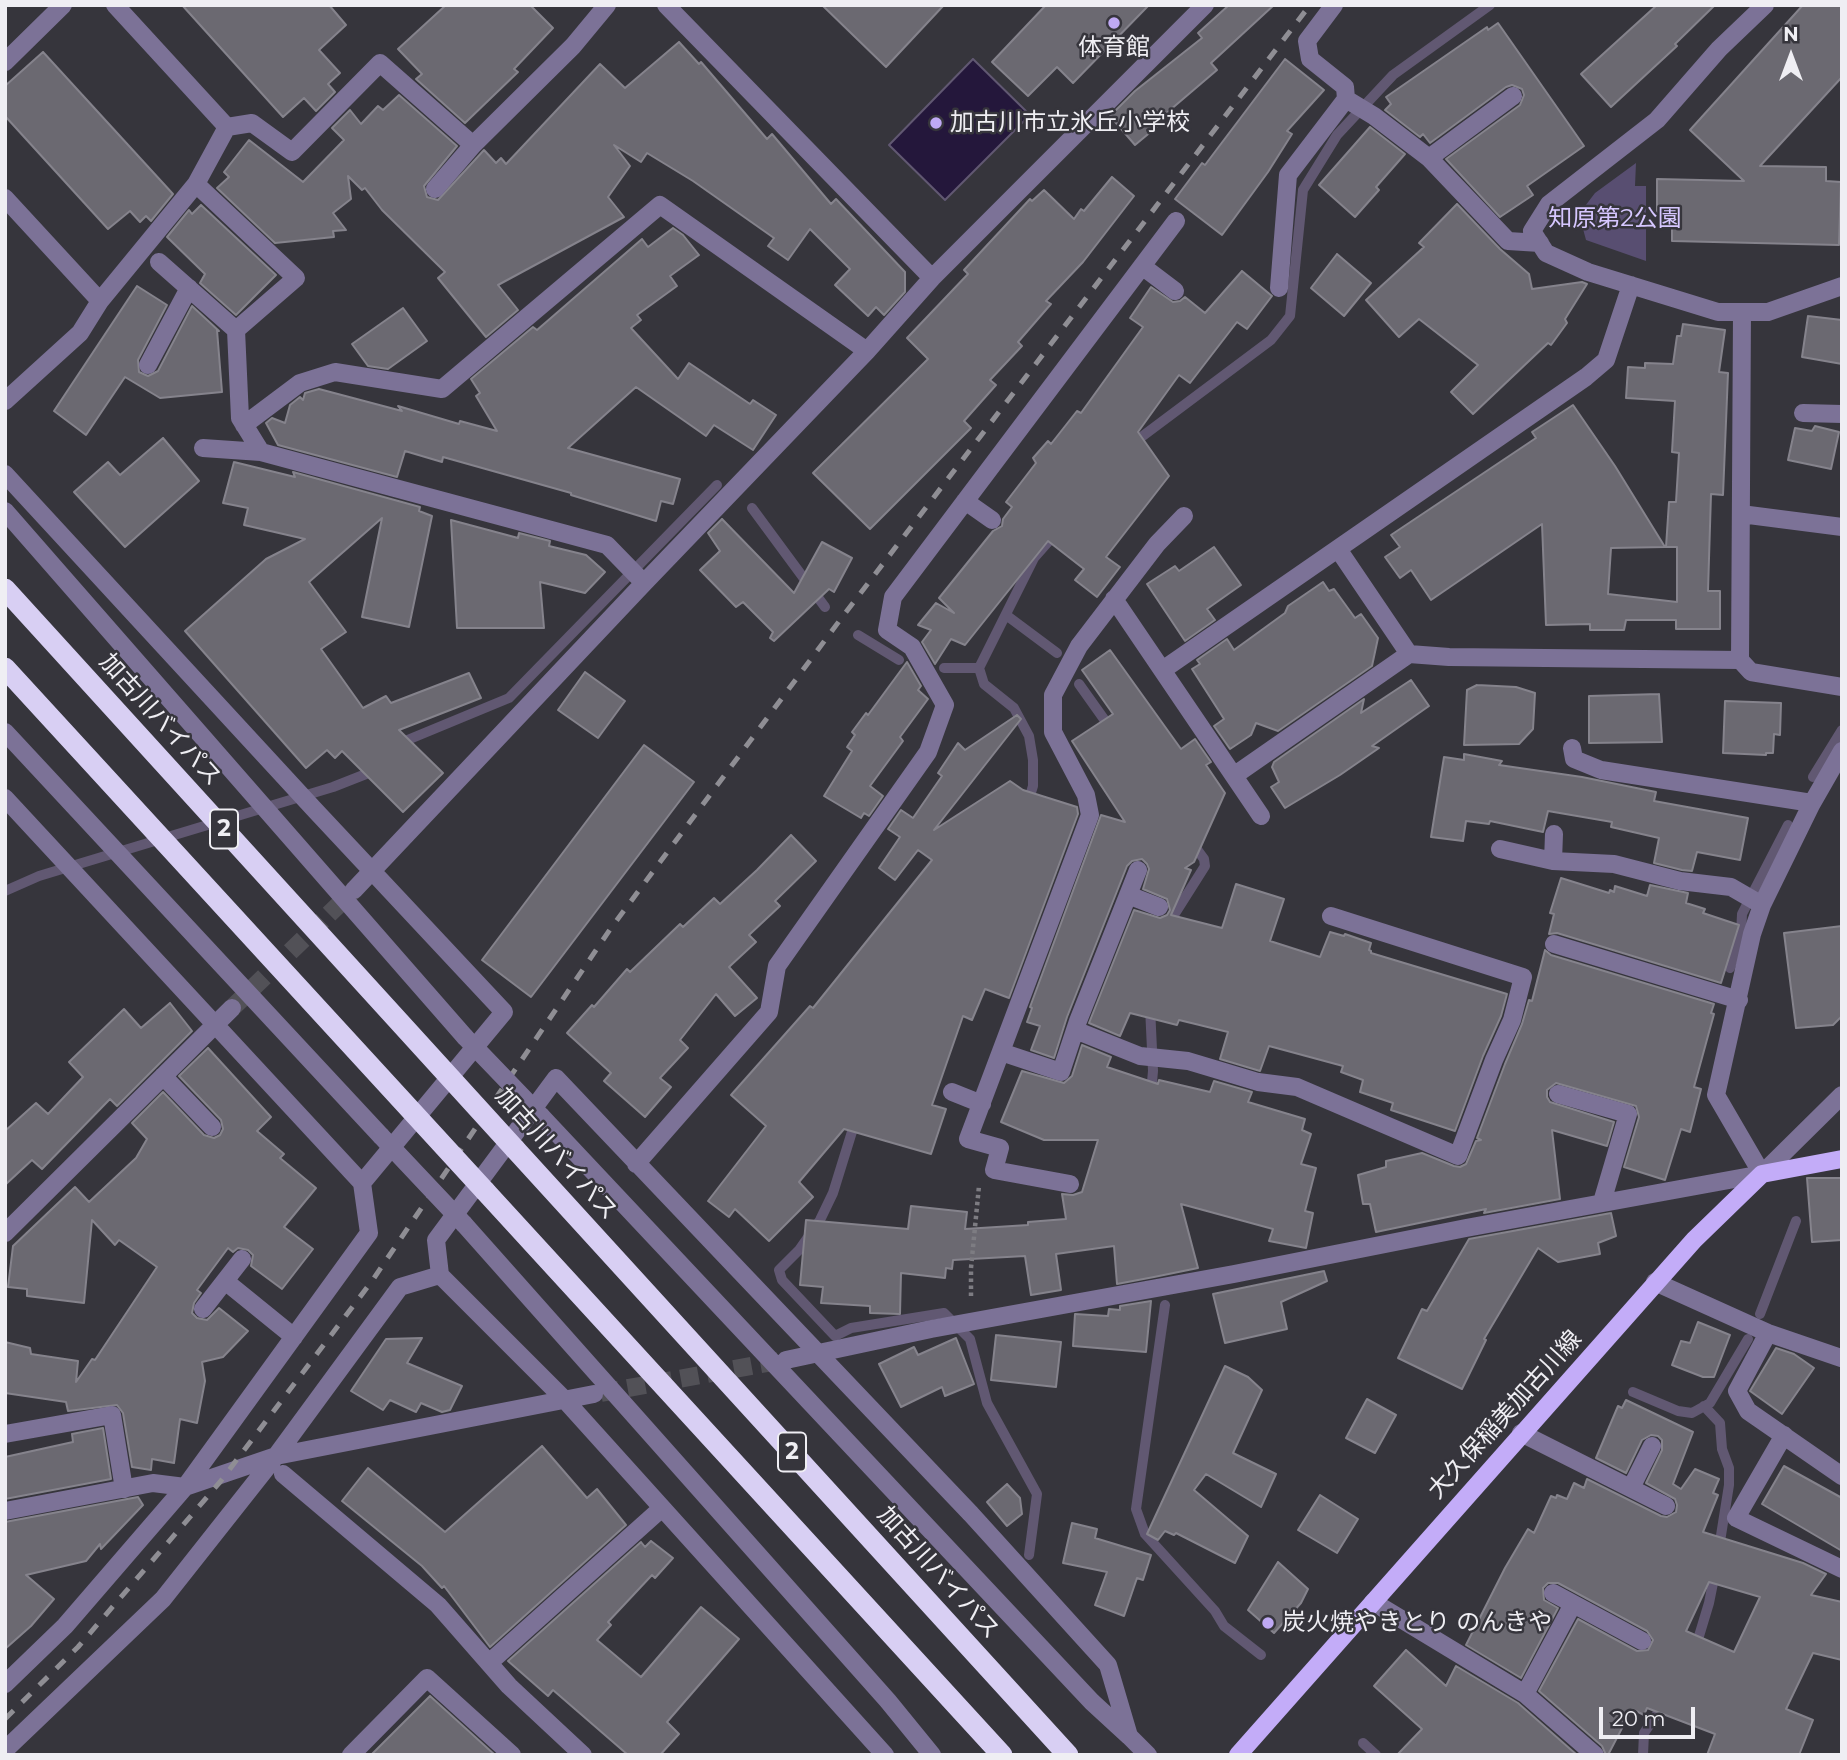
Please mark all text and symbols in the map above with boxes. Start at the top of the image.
marker: 体育館 [1106,15,1122,31]
north arrow [1756,21,1826,91]
text: N [1783,23,1799,46]
place label: 体育館 [1078,34,1150,62]
place label: 加古川市立氷丘小学校 [950,109,1190,137]
marker: 加古川市立氷丘小学校 [928,115,944,131]
park label: 知原第2公園 [1548,205,1682,233]
street label: 加古川バイパス [93,648,227,792]
road number: 2 [210,810,238,848]
street label: 加古川バイパス [489,1082,623,1226]
street label: 大久保稲美加古川線 [1422,1325,1588,1505]
road number: 2 [778,1432,806,1471]
street label: 加古川バイパス [871,1501,1005,1645]
place label: 炭火焼やきとり のんきや [1282,1609,1552,1637]
marker: 炭火焼やきとり のんきや [1260,1615,1276,1631]
scale bar [1602,1694,1698,1738]
text: 20 m [1612,1706,1666,1731]

